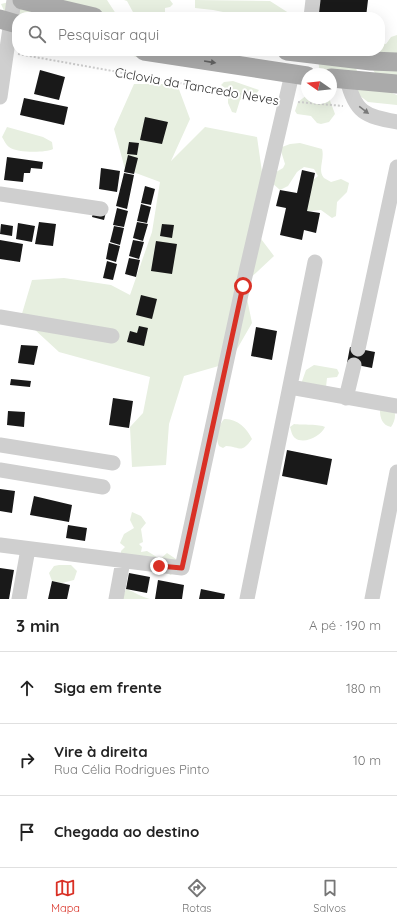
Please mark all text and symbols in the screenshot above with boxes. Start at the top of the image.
search box [12,12,385,56]
icon: search [26,23,48,45]
text: Pesquisar aqui [58,25,159,44]
one-way arrow [204,59,216,65]
street label: Ciclovia da Tancredo Neves [114,64,280,108]
north arrow [301,68,337,104]
one-way arrow [358,106,369,114]
route start [234,277,252,295]
route end [150,557,168,575]
text: 3 min [16,615,60,636]
text: A pé · 190 m [309,617,381,633]
icon: ahead [16,677,38,699]
text: Siga em frente [54,678,162,697]
text: 180 m [346,680,381,696]
text: Vire à direita [54,742,148,761]
icon: right [16,749,38,771]
text: 10 m [353,752,381,768]
text: Rua Célia Rodrigues Pinto [54,761,209,777]
icon: arrive [16,821,38,843]
text: Chegada ao destino [54,822,199,841]
tab: Mapa [51,877,80,915]
tab: Rotas [182,877,211,915]
tab: Salvos [313,877,346,915]

